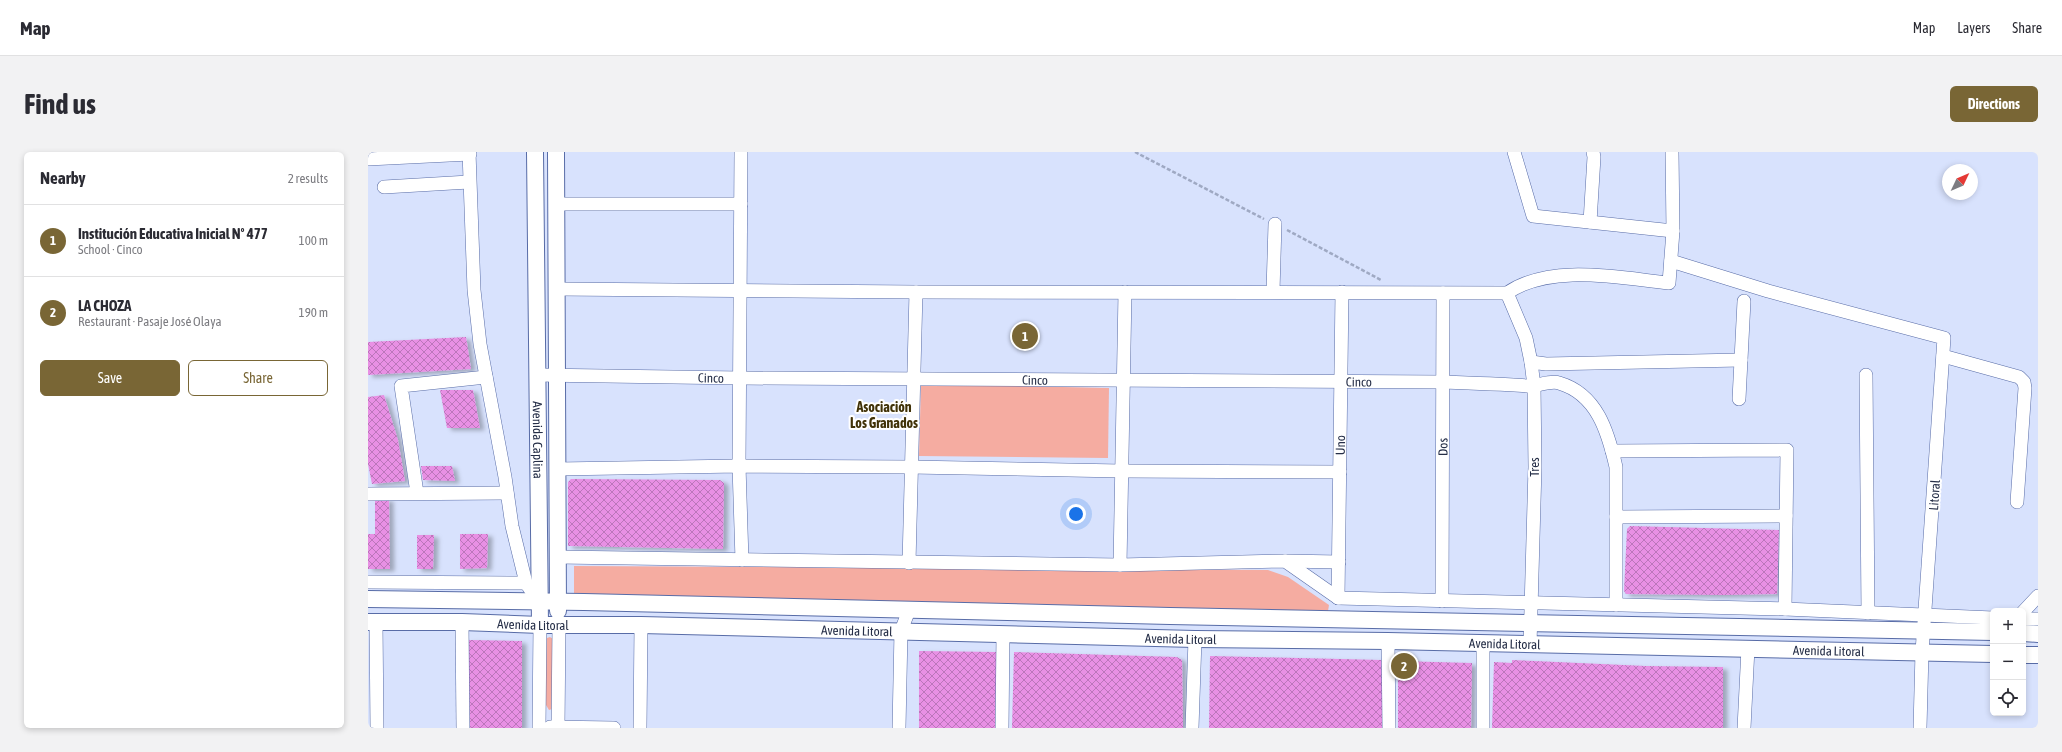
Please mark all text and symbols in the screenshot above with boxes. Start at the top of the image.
text: Map [20,17,51,39]
text: Map [1913,20,1935,36]
text: Layers [1957,20,1990,36]
text: Share [2012,20,2042,36]
button: Directions [1950,86,2038,122]
text: Find us [24,88,96,120]
north arrow [1942,164,1978,200]
text: Nearby [40,168,86,188]
text: 2 results [288,171,328,186]
text: Institución Educativa Inicial Nº 477 [78,225,268,242]
text: 1 [50,233,56,248]
text: 100 m [299,233,328,248]
text: School · Cinco [78,242,143,257]
text: LA CHOZA [78,297,131,314]
text: 2 [50,305,56,320]
text: 190 m [299,305,328,320]
text: Restaurant · Pasaje José Olaya [78,314,221,329]
pin: 1 [1012,321,1038,351]
button: Save [40,360,180,396]
button: Share [188,360,328,396]
street label: Cinco [698,370,724,386]
street label: Cinco [1022,373,1048,388]
street label: Cinco [1346,374,1372,390]
district label: Asociación Los Granados [850,399,918,431]
street label: Avenida Caplina [530,401,545,479]
street label: Uno [1333,435,1348,455]
street label: Dos [1435,438,1451,456]
street label: Tres [1527,457,1542,477]
street label: Litoral [1926,479,1943,511]
your location [1066,504,1086,524]
map controls [1990,608,2026,716]
button: + [1990,608,2026,644]
street label: Avenida Litoral [497,616,569,633]
street label: Avenida Litoral [821,623,893,639]
street label: Avenida Litoral [1145,631,1217,647]
street label: Avenida Litoral [1469,636,1541,652]
street label: Avenida Litoral [1793,643,1865,659]
button: − [1990,644,2026,680]
pin: 2 [1391,651,1417,681]
button: locate [1990,680,2026,716]

